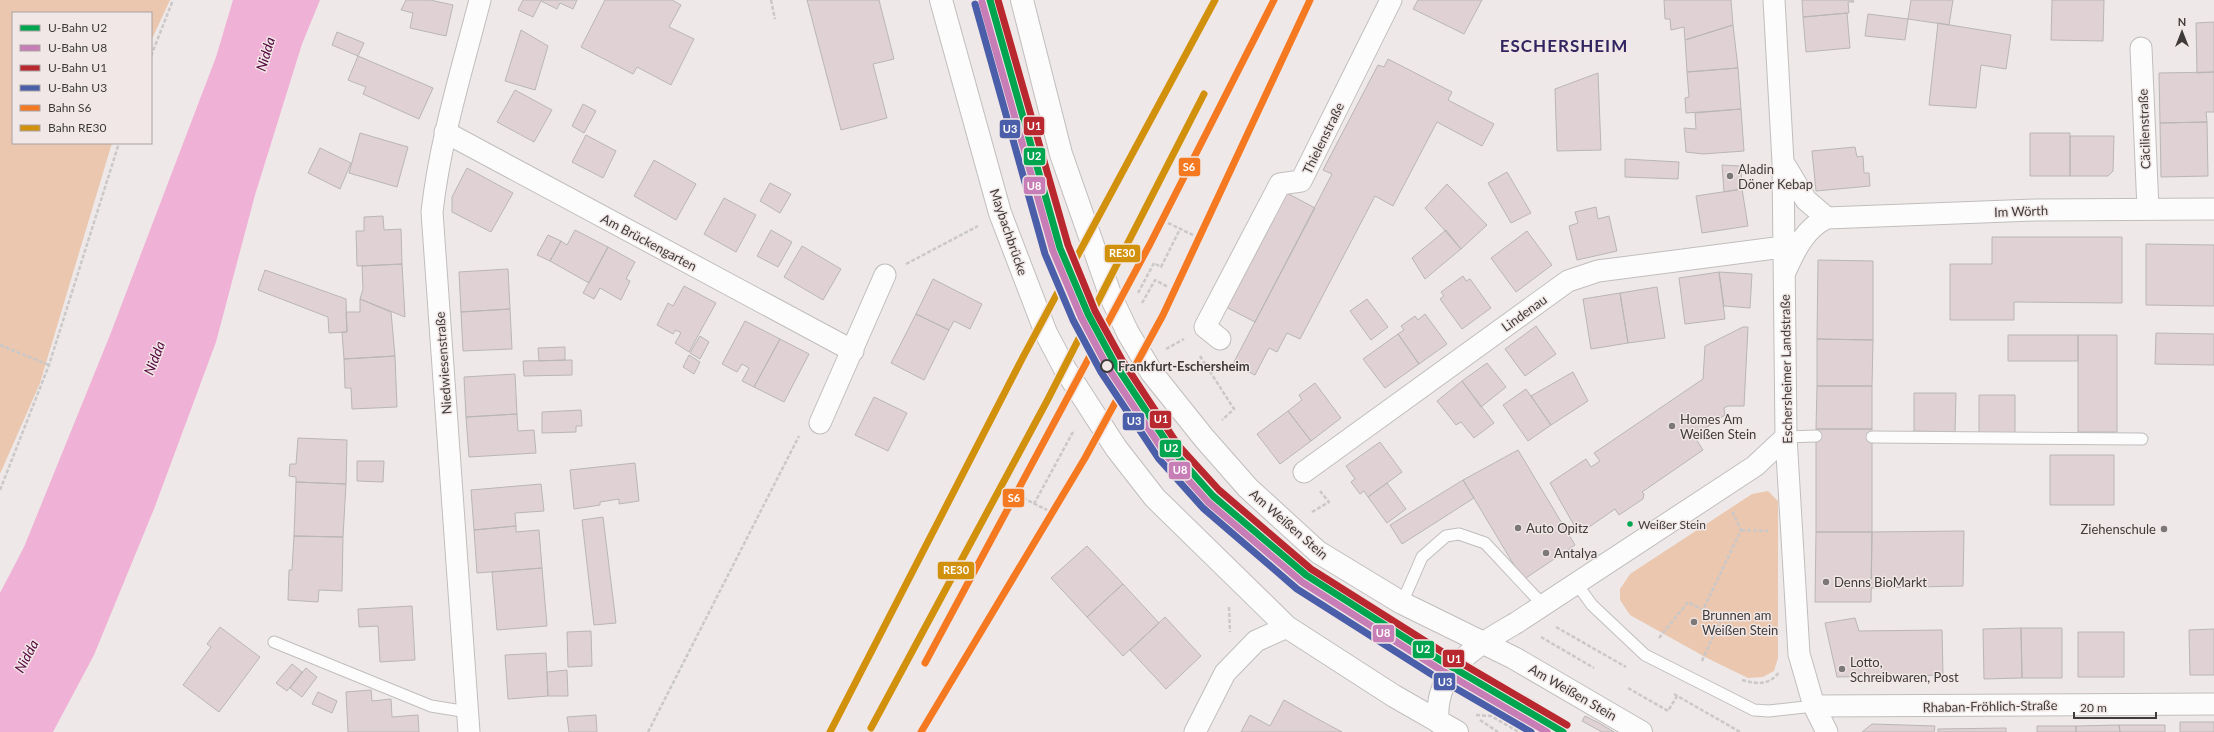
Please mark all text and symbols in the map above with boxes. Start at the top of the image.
legend [12,12,152,144]
north arrow [2162,12,2202,52]
text: N [2178,15,2186,28]
text: U-Bahn U2 [48,20,107,35]
water label: Nidda [252,35,278,73]
district label: ESCHERSHEIM [1500,35,1628,56]
text: U-Bahn U8 [48,40,107,55]
text: U-Bahn U1 [48,60,107,75]
text: U-Bahn U3 [48,80,107,95]
street label: Cäcilienstraße [2135,88,2153,170]
street label: Thielenstraße [1299,99,1347,176]
text: Bahn S6 [48,100,92,115]
line badge: U1 [1023,116,1045,136]
line badge: U3 [999,119,1021,139]
text: U1 [1027,119,1041,132]
text: Bahn RE30 [48,120,106,135]
text: U3 [1003,122,1017,135]
line badge: U2 [1023,147,1046,166]
text: U2 [1027,149,1041,162]
line badge: S6 [1178,157,1201,177]
text: S6 [1183,160,1196,173]
place label: Aladin Döner Kebap [1738,161,1813,192]
marker: Aladin Döner Kebap [1725,171,1735,181]
line badge: U8 [1023,176,1046,195]
text: U8 [1027,179,1041,192]
street label: Maybachbrücke [987,187,1031,278]
street label: Im Wörth [1994,202,2048,220]
street label: Am Brückengarten [598,210,700,274]
line badge: RE30 [1104,244,1141,263]
text: RE30 [1109,246,1136,259]
street label: Lindenau [1498,291,1550,335]
street label: Eschersheimer Landstraße [1777,294,1795,444]
street label: Niedwiesenstraße [431,311,455,415]
water label: Nidda [140,339,168,377]
place label: Frankfurt-Eschersheim [1118,358,1250,374]
marker: Frankfurt-Eschersheim [1100,359,1114,373]
line badge: U1 [1149,410,1172,429]
place label: Homes Am Weißen Stein [1680,411,1756,442]
line badge: U3 [1122,412,1145,431]
text: U1 [1154,412,1168,425]
text: U3 [1127,414,1141,427]
marker: Homes Am Weißen Stein [1667,421,1677,431]
line badge: U2 [1159,439,1182,458]
text: U2 [1164,441,1178,454]
line badge: U8 [1168,461,1191,480]
text: U8 [1173,463,1187,476]
street label: Am Weißen Stein [1246,486,1332,562]
line badge: S6 [1002,488,1025,508]
text: S6 [1008,491,1021,504]
place label: Weißer Stein [1638,517,1706,532]
marker: Weißer Stein [1625,519,1635,529]
place label: Auto Opitz [1526,520,1589,536]
place label: Ziehenschule [2081,521,2156,537]
marker: Auto Opitz [1513,523,1523,533]
marker: Ziehenschule [2159,524,2169,534]
place label: Antalya [1554,545,1597,561]
marker: Antalya [1541,548,1551,558]
line badge: RE30 [937,561,975,580]
text: RE30 [943,563,970,576]
place label: Denns BioMarkt [1834,574,1927,590]
marker: Denns BioMarkt [1821,577,1831,587]
place label: Brunnen am Weißen Stein [1702,607,1778,638]
marker: Brunnen am Weißen Stein [1689,617,1699,627]
line badge: U8 [1372,624,1395,643]
text: U8 [1376,626,1390,639]
water label: Nidda [10,637,42,675]
line badge: U2 [1412,640,1435,659]
text: U2 [1416,642,1430,655]
line badge: U1 [1442,649,1465,668]
text: U1 [1447,652,1461,665]
place label: Lotto, Schreibwaren, Post [1850,654,1959,685]
street label: Am Weißen Stein [1526,660,1620,724]
marker: Lotto, Schreibwaren, Post [1837,664,1847,674]
line badge: U3 [1433,672,1456,691]
text: U3 [1438,675,1452,688]
scale bar [2074,694,2156,720]
street label: Rhaban-Fröhlich-Straße [1922,697,2058,715]
text: 20 m [2080,700,2107,715]

